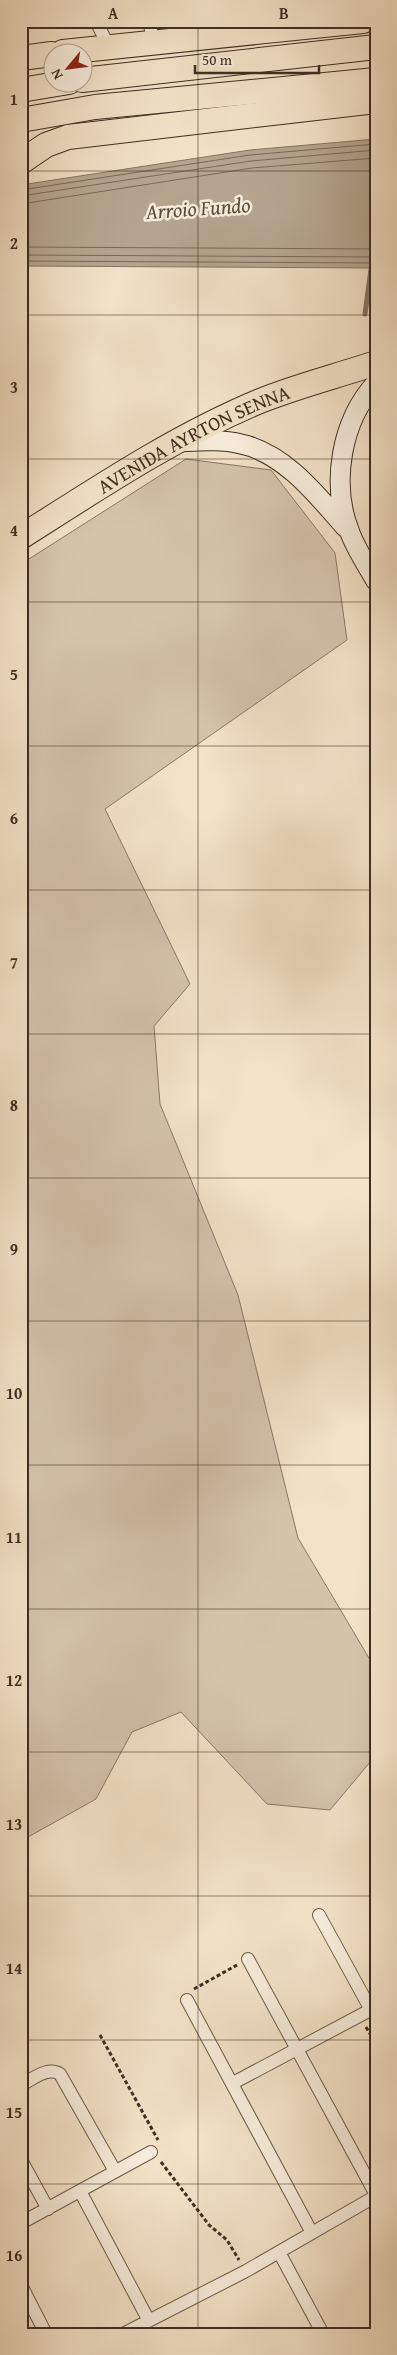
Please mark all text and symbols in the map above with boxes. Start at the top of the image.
text: A [108,1,119,25]
text: B [279,1,289,25]
north arrow [42,42,92,92]
scale bar [195,42,318,74]
text: 50 m [202,49,233,70]
text: N [45,65,68,83]
text: 1 [10,87,18,111]
water label: Arroio Fundo [144,189,251,227]
text: 2 [10,231,18,255]
text: 3 [10,375,18,399]
street label: AVENIDA AYRTON SENNA [91,377,293,500]
text: 4 [10,518,18,542]
text: 5 [10,662,18,686]
text: 6 [10,806,18,830]
text: 7 [10,950,18,974]
text: 8 [10,1093,18,1117]
text: 9 [10,1237,18,1261]
text: 10 [6,1381,22,1405]
text: 11 [6,1525,22,1549]
text: 12 [6,1668,22,1692]
text: 13 [6,1812,22,1836]
text: 14 [6,1956,22,1980]
text: 15 [6,2100,22,2124]
text: 16 [6,2243,22,2267]

